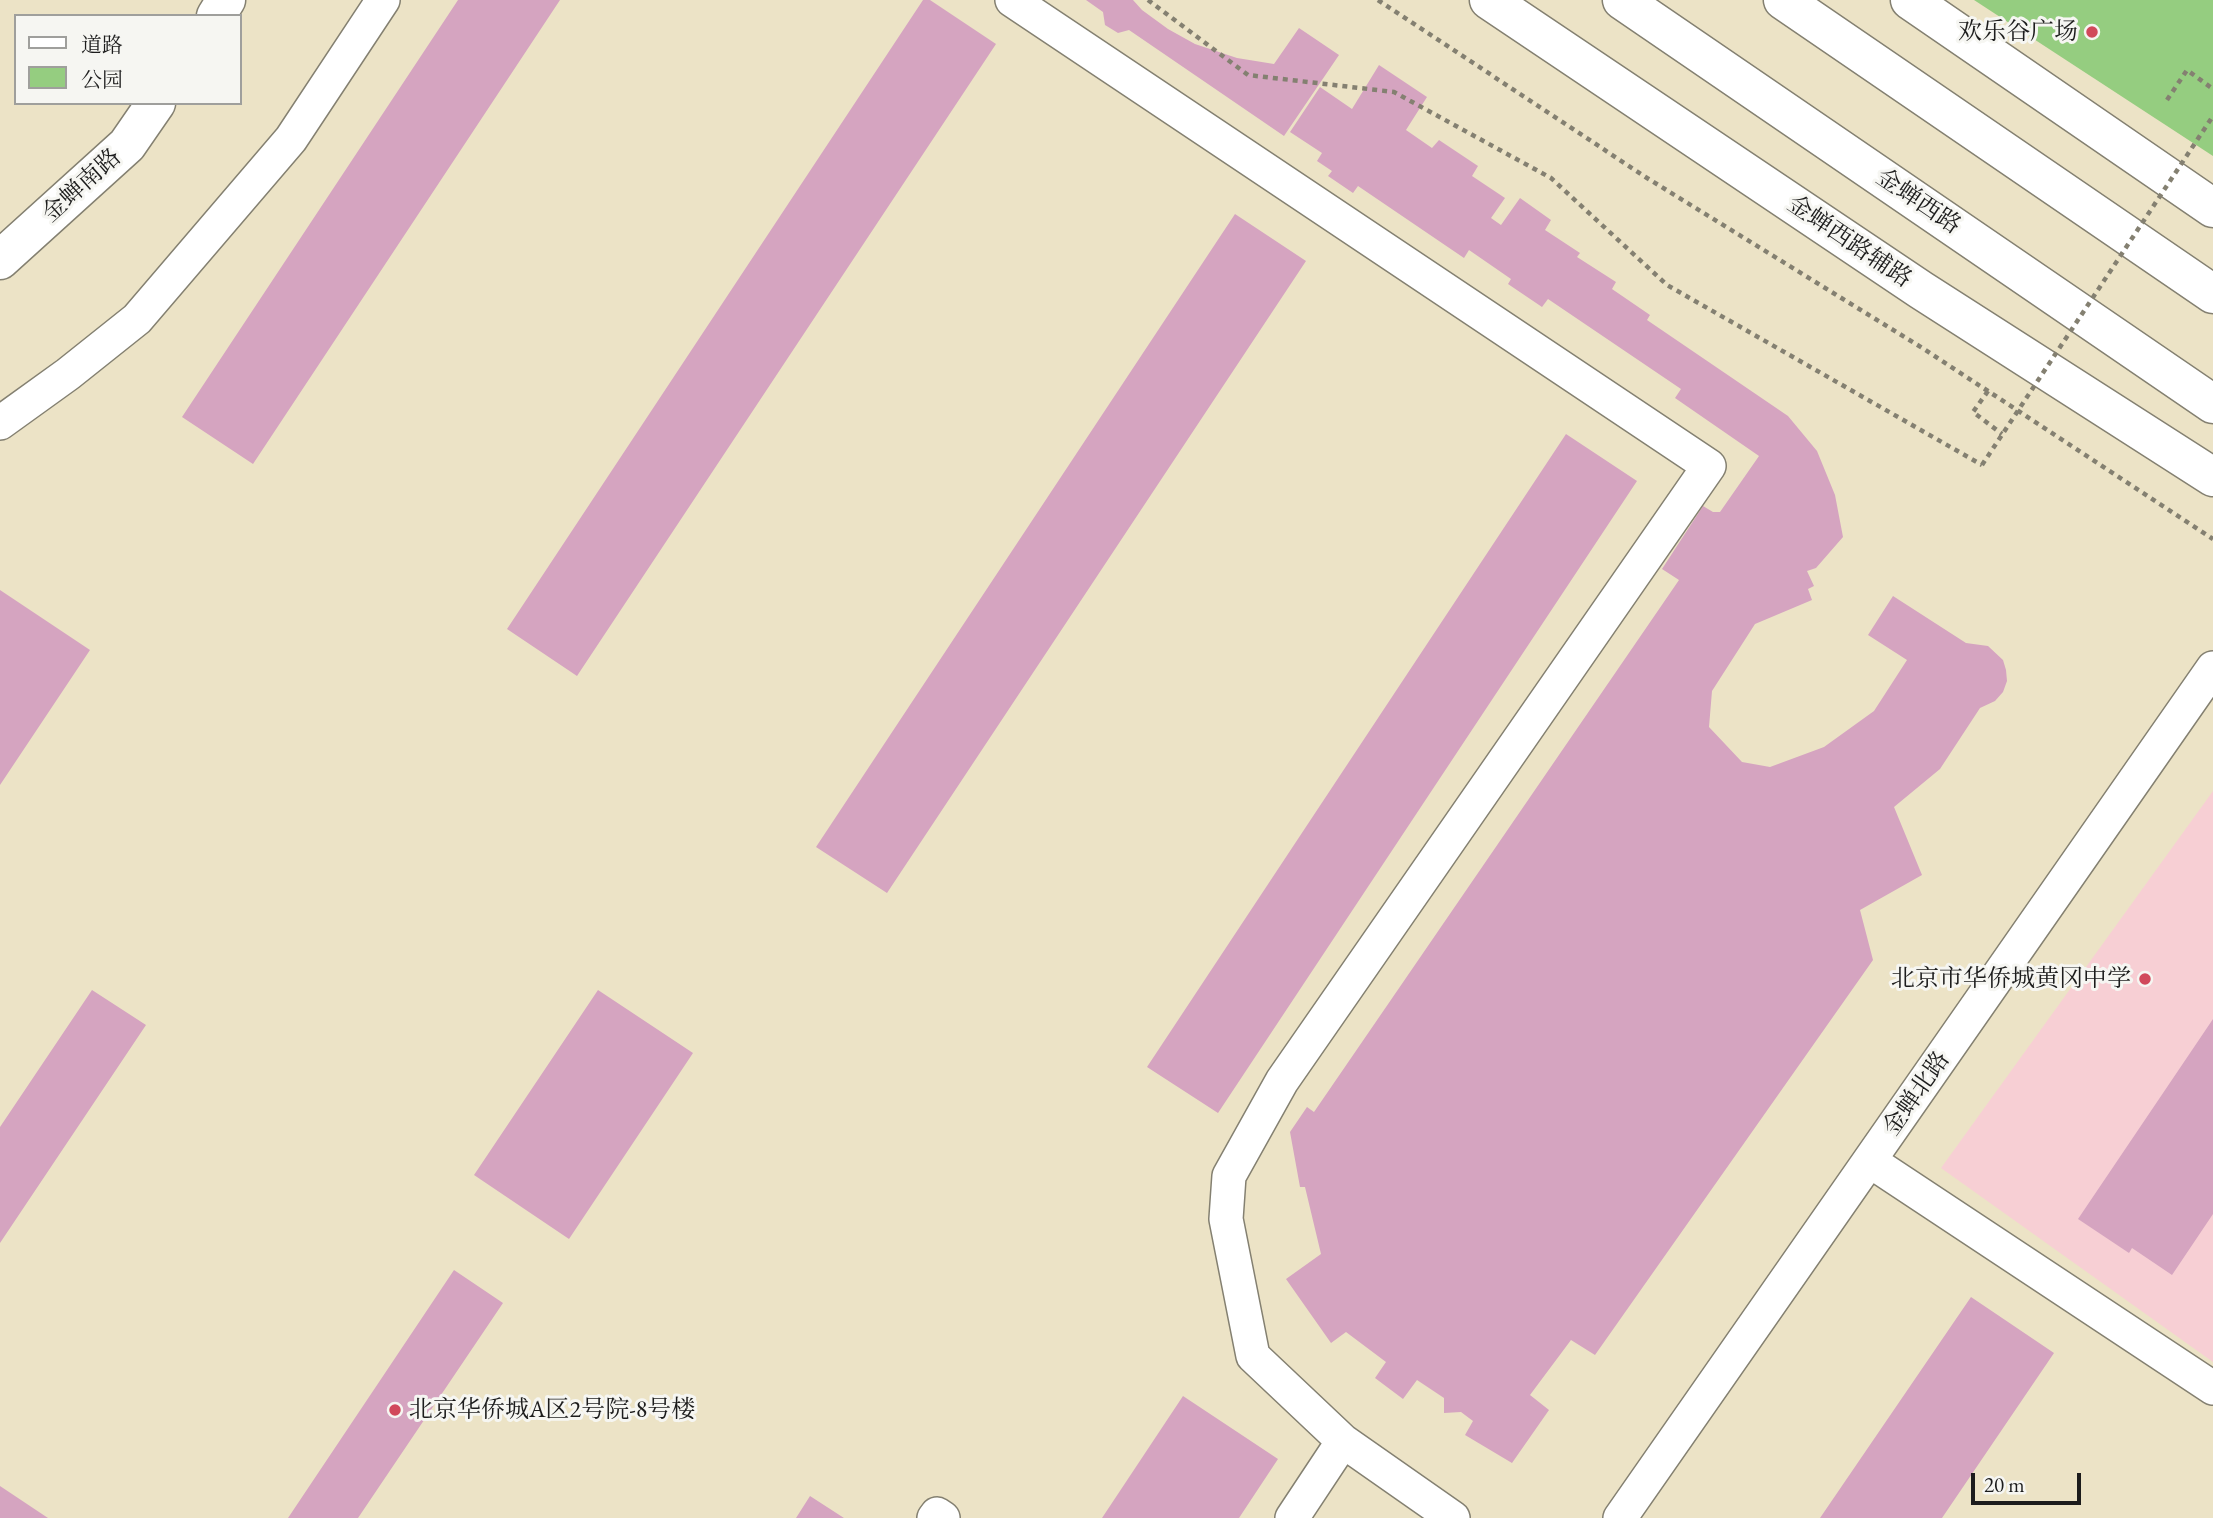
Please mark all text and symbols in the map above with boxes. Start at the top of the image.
legend [14,14,242,105]
place label: 欢乐谷广场 [1958,18,2078,46]
marker: 欢乐谷广场 [2084,24,2100,40]
text: 道路 [81,31,123,58]
text: 公园 [81,66,123,93]
street label: 金蝉南路 [37,143,127,229]
street label: 金蝉西路 [1870,163,1966,241]
street label: 金蝉西路辅路 [1781,190,1917,294]
place label: 北京市华侨城黄冈中学 [1891,965,2131,993]
marker: 北京市华侨城黄冈中学 [2137,971,2153,987]
street label: 金蝉北路 [1878,1046,1956,1142]
place label: 北京华侨城A区2号院-8号楼 [409,1396,695,1424]
marker: 北京华侨城A区2号院-8号楼 [387,1402,403,1418]
scale bar [1975,1458,2085,1502]
text: 20 m [1984,1471,2025,1498]

